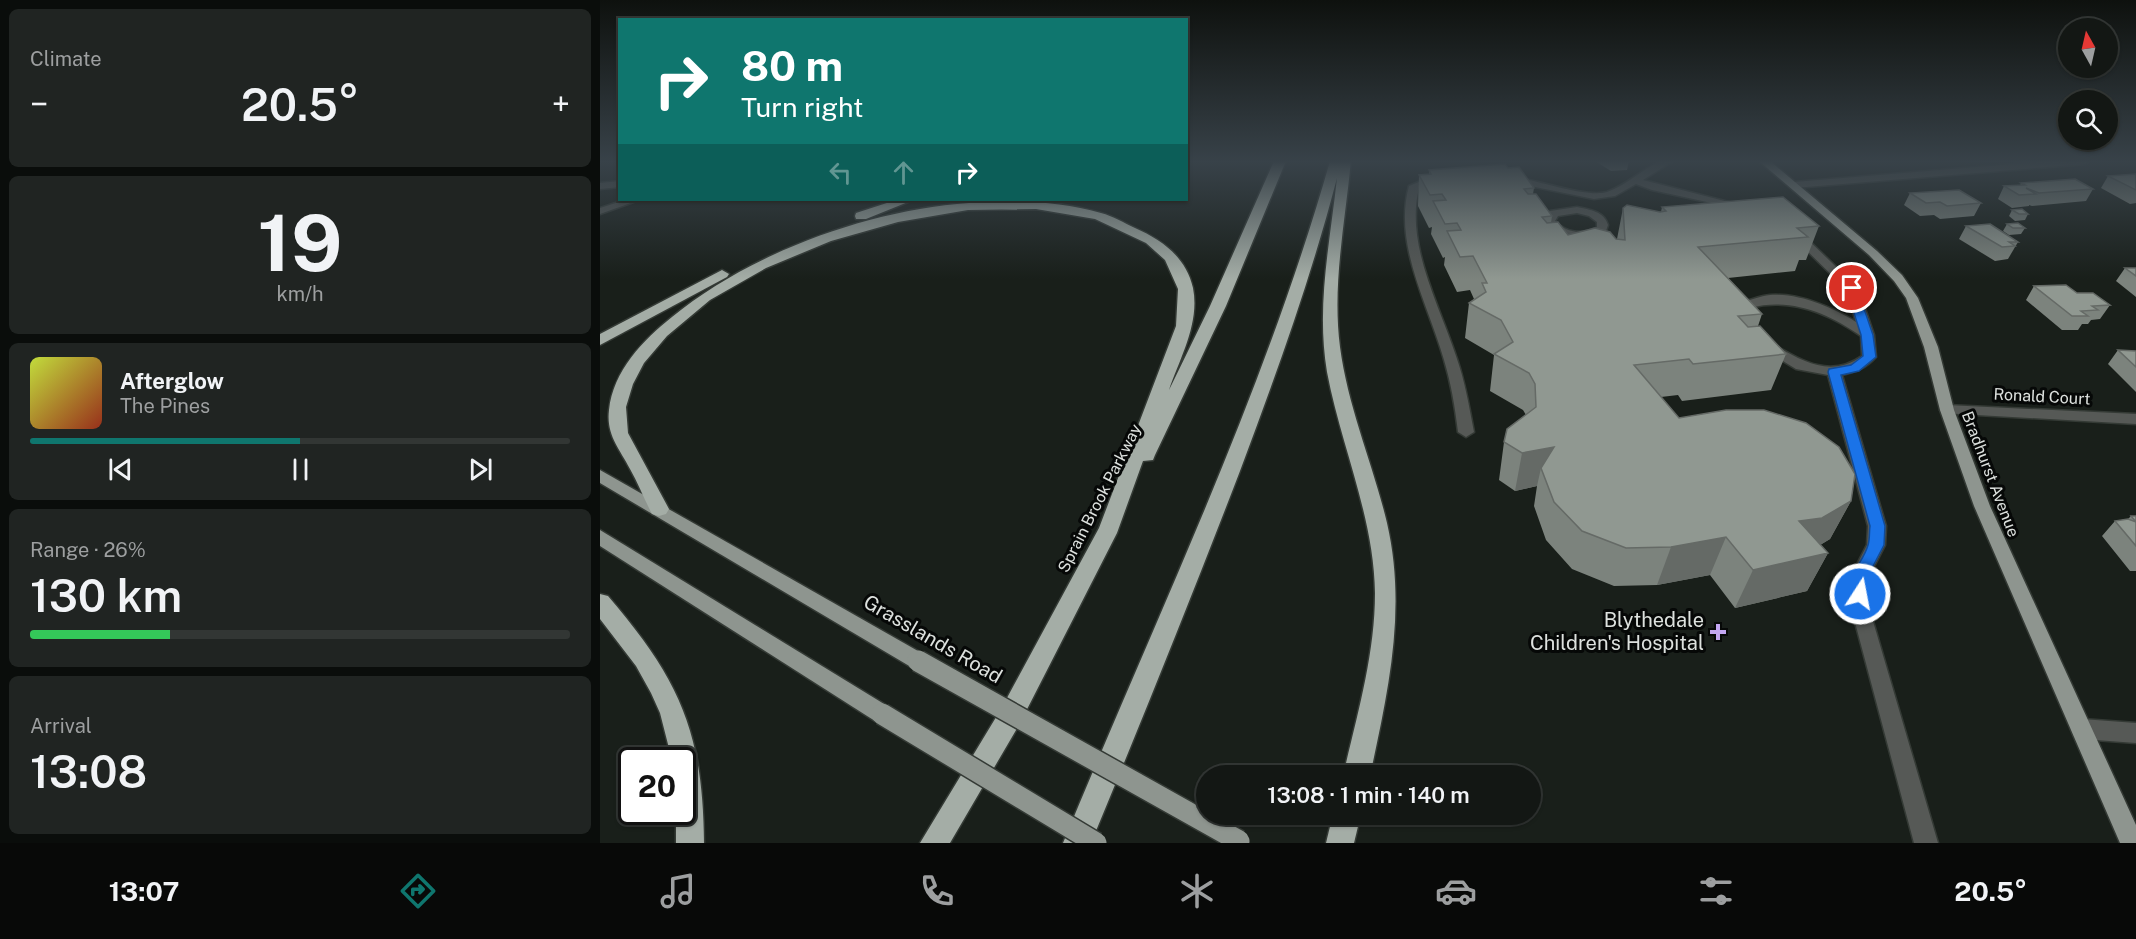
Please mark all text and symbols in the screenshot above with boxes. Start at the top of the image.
north arrow [2058,18,2118,78]
map controls [2058,18,2118,150]
text: 80 m [741,41,843,90]
icon: right [642,42,720,120]
text: Climate [30,47,102,71]
text: 20.5° [241,78,359,131]
text: − [30,85,48,123]
text: + [552,85,570,123]
button: search [2058,90,2118,150]
text: Turn right [741,91,864,123]
icon: left [824,156,857,189]
icon: ahead [887,156,920,189]
icon: right [950,156,983,189]
text: 19 [258,197,342,289]
pin [1826,262,1877,313]
icon: arrive [1835,271,1868,304]
text: km/h [276,282,324,306]
text: Afterglow [120,368,224,394]
street label: Ronald Court [1993,384,2091,409]
text: The Pines [120,394,210,418]
street label: Bradhurst Avenue [1958,409,2023,540]
street label: Sprain Brook Parkway [1054,421,1145,576]
icon: previous [104,453,137,486]
icon: pause [284,453,317,486]
icon: next [464,453,497,486]
text: Range · 26% [30,538,146,562]
position arrow [1828,562,1892,626]
text: 130 km [30,569,182,622]
street label: Grasslands Road [859,590,1007,688]
place label: Blythedale Children's Hospital [1530,608,1704,655]
marker: Blythedale Children's Hospital [1709,623,1727,641]
text: Arrival [30,714,92,738]
text: 13:08 [30,745,147,798]
speed limit sign: 20 [618,747,696,825]
text: 13:08 · 1 min · 140 m [1267,782,1470,808]
icon: directions [397,870,439,912]
icon: music [657,870,699,912]
icon: phone [916,870,958,912]
icon: climate [1176,870,1218,912]
icon: car [1435,870,1477,912]
icon: filters [1695,870,1737,912]
text: 13:07 [109,875,179,907]
text: 20.5° [1954,875,2027,907]

